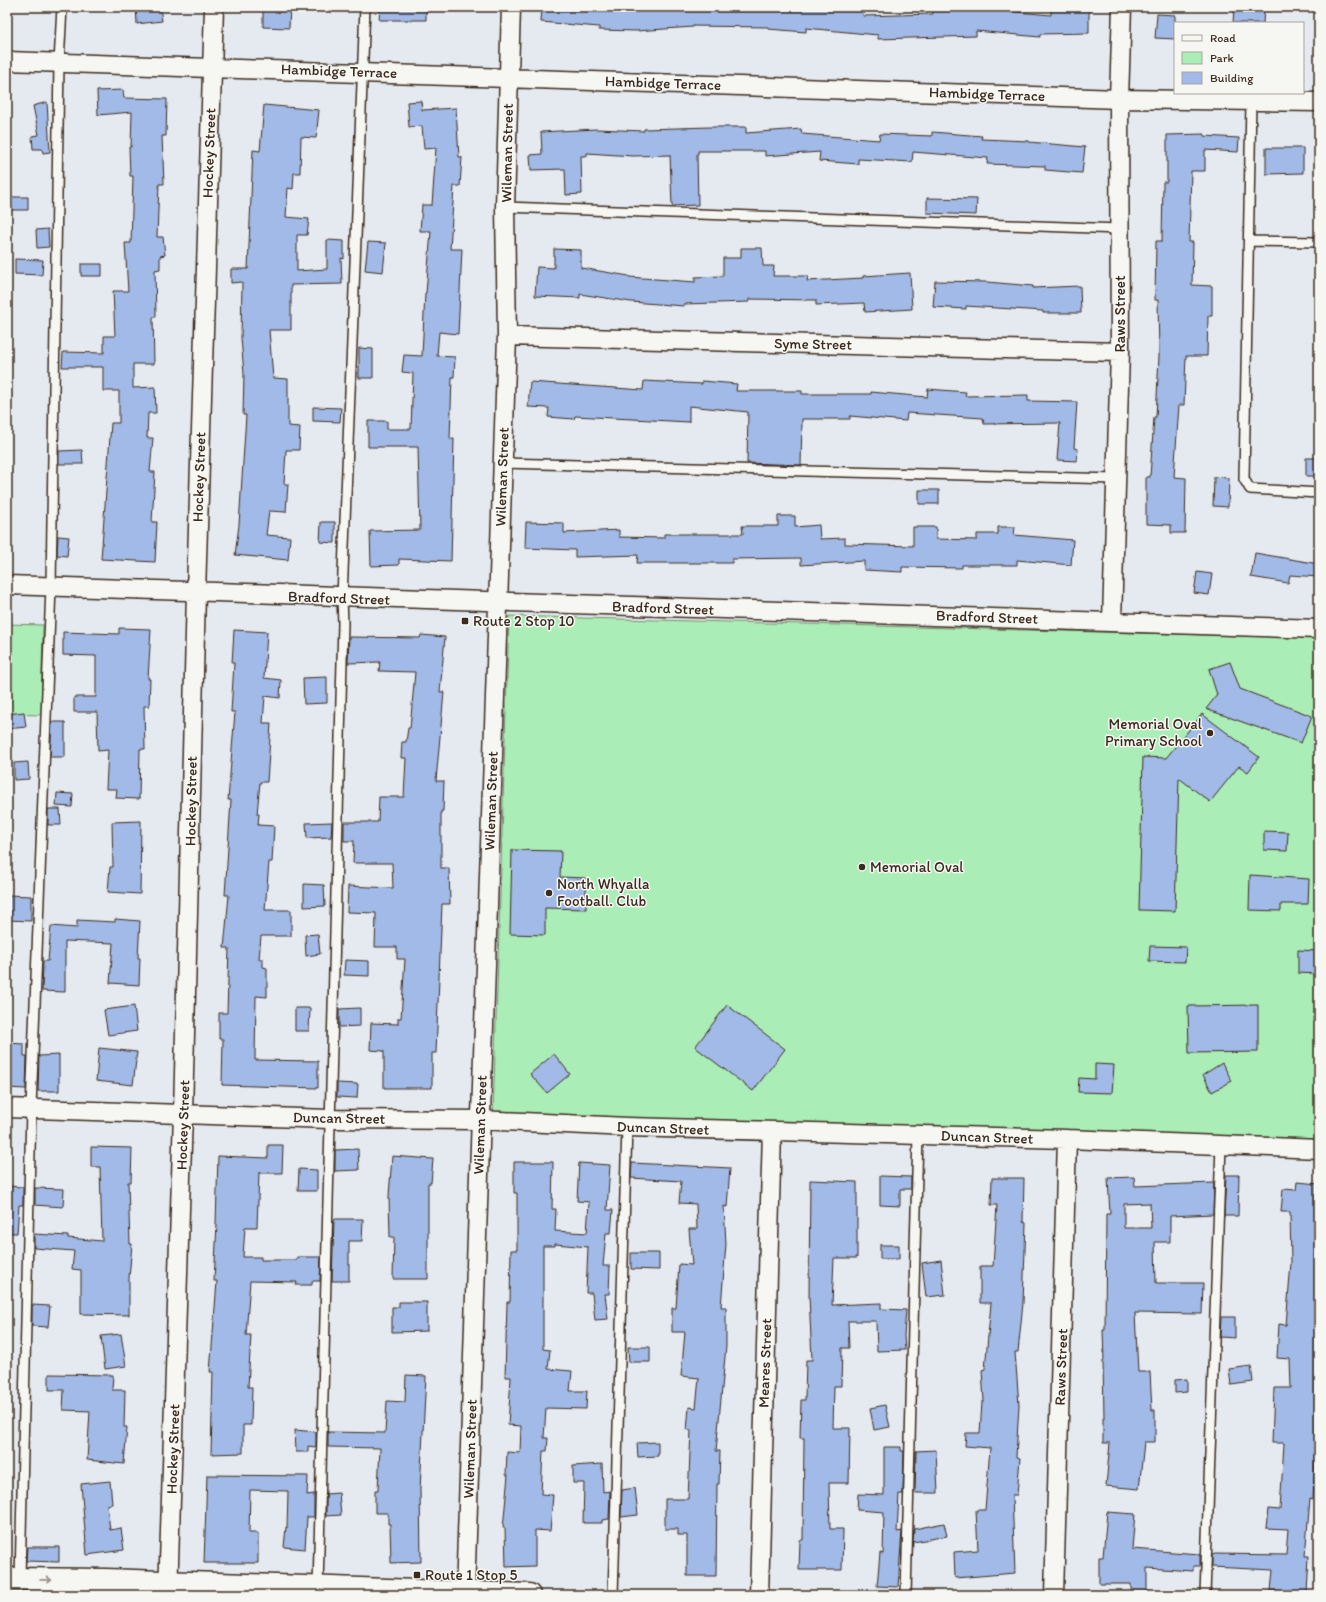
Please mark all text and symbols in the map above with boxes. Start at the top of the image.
legend [1174,22,1304,94]
text: Road [1210,31,1236,45]
text: Park [1210,51,1234,65]
street label: Hambidge Terrace [281,60,397,82]
text: Building [1210,71,1254,85]
street label: Hambidge Terrace [605,72,721,94]
street label: Hambidge Terrace [929,83,1045,105]
street label: Wileman Street [497,103,517,203]
street label: Hockey Street [198,107,220,198]
street label: Raws Street [1111,275,1129,353]
street label: Syme Street [774,334,853,354]
street label: Wileman Street [491,427,513,527]
street label: Hockey Street [188,431,210,522]
street label: Bradford Street [288,587,391,609]
street label: Bradford Street [612,597,715,619]
street label: Bradford Street [936,606,1039,628]
place label: Route 2 Stop 10 [473,612,575,630]
marker: Route 2 Stop 10 [460,616,470,626]
place label: Memorial Oval Primary School [1105,715,1203,750]
marker: Memorial Oval Primary School [1205,728,1215,738]
street label: Wileman Street [480,751,502,851]
street label: Hockey Street [181,755,201,846]
place label: Memorial Oval [870,858,964,876]
marker: Memorial Oval [857,862,867,872]
place label: North Whyalla Football. Club [557,875,650,910]
marker: North Whyalla Football. Club [544,888,554,898]
street label: Wileman Street [469,1075,491,1175]
street label: Hockey Street [172,1079,194,1170]
street label: Duncan Street [293,1108,386,1128]
street label: Duncan Street [616,1117,710,1139]
street label: Duncan Street [940,1126,1034,1148]
street label: Meares Street [754,1318,776,1408]
street label: Raws Street [1051,1328,1071,1406]
street label: Wileman Street [459,1399,481,1499]
street label: Hockey Street [162,1403,184,1494]
place label: Route 1 Stop 5 [425,1566,517,1584]
marker: Route 1 Stop 5 [412,1570,422,1580]
one-way arrow [39,1576,52,1583]

